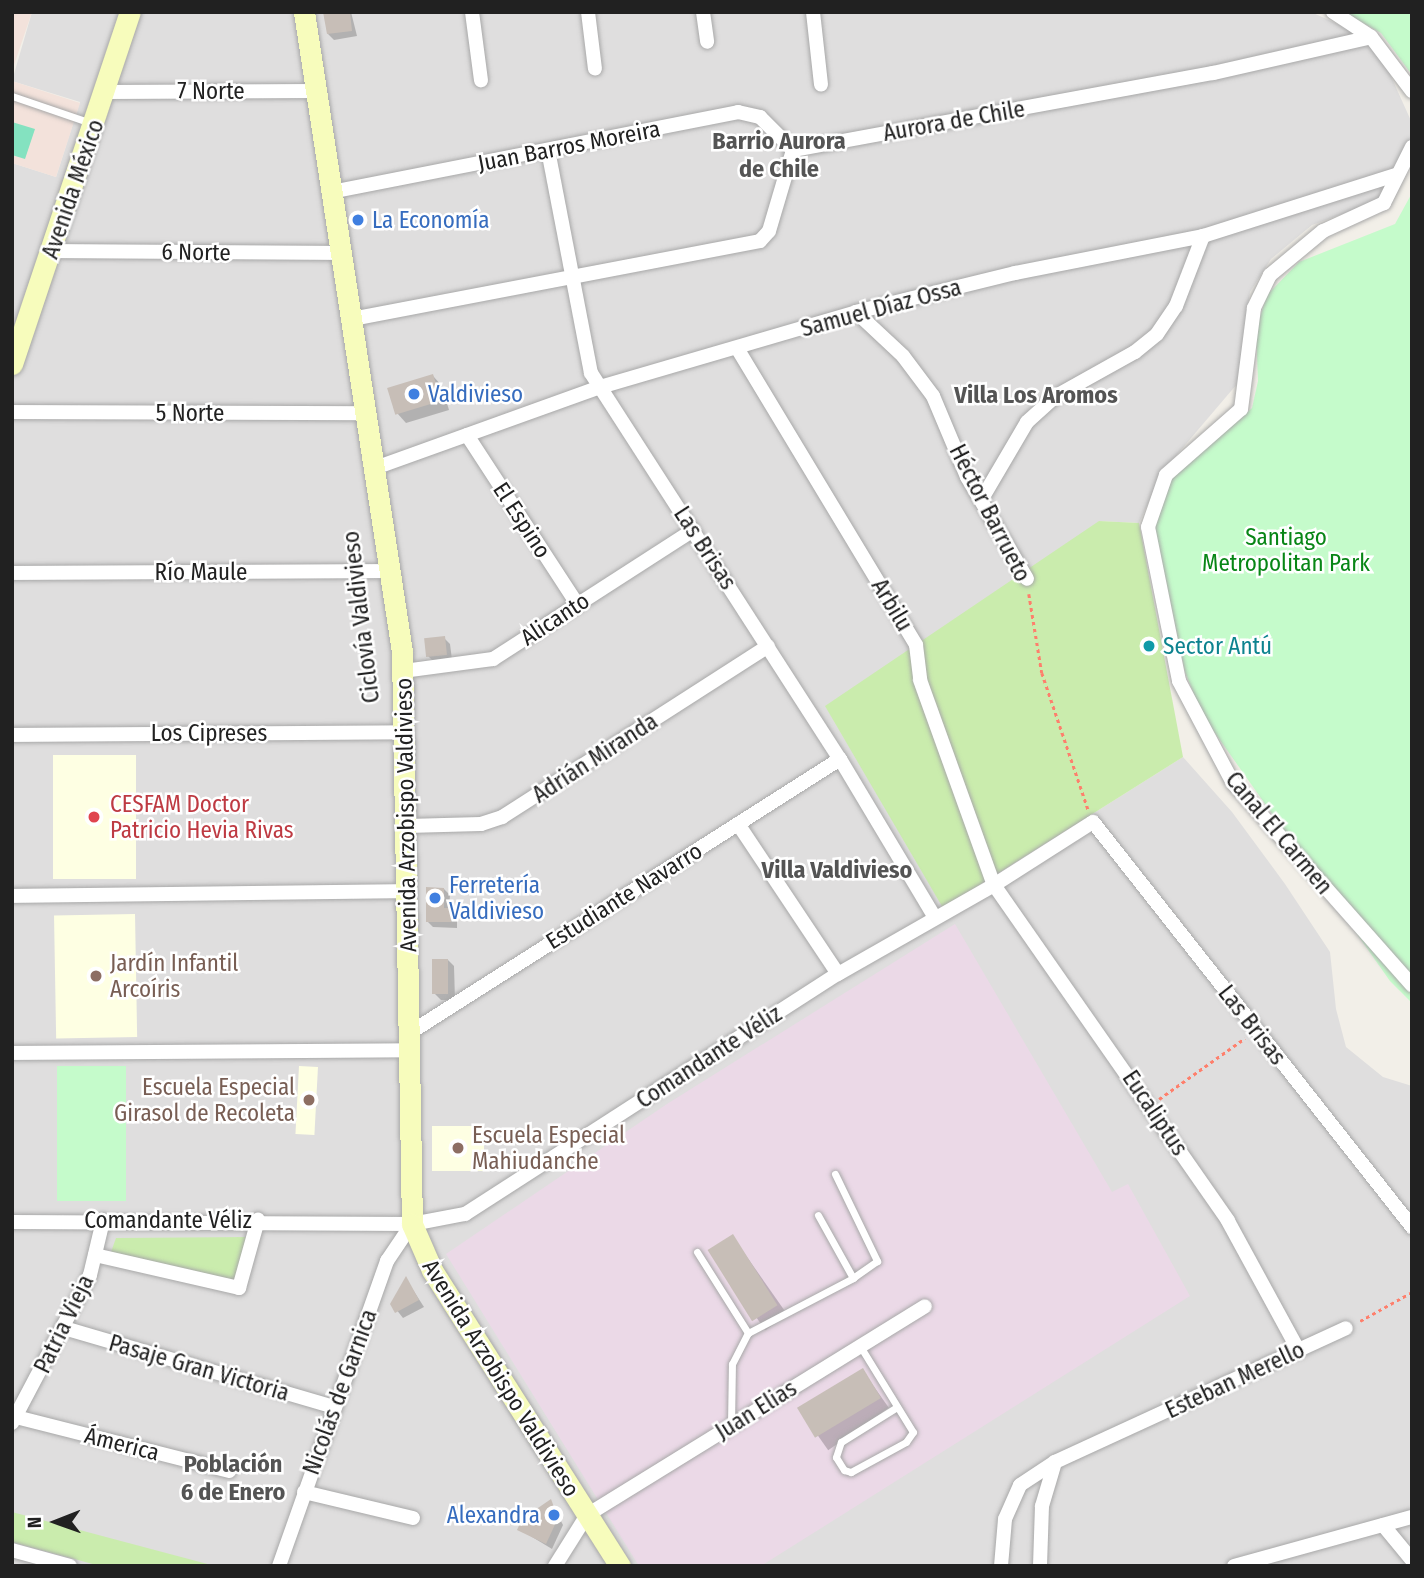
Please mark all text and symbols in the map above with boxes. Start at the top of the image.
street label: 7 Norte [177,77,245,105]
street label: Aurora de Chile [881,95,1027,147]
street label: Juan Barros Moreira [475,115,663,177]
street label: Avenida México [36,116,110,262]
district label: Barrio Aurora de Chile [712,128,846,184]
place label: La Economía [372,206,490,234]
marker: La Economía [350,212,366,228]
street label: 6 Norte [161,238,231,266]
street label: Samuel Díaz Ossa [798,273,964,343]
place label: Valdivieso [428,380,523,408]
district label: Villa Los Aromos [954,382,1118,410]
marker: Valdivieso [406,386,422,402]
street label: 5 Norte [156,399,224,427]
street label: Héctor Barrueto [944,440,1036,586]
street label: El Espino [487,477,557,563]
street label: Las Brisas [668,501,742,595]
park label: Santiago Metropolitan Park [1202,523,1370,577]
street label: Ciclovía Valdivieso [337,529,385,705]
street label: Río Maule [155,558,247,586]
street label: Arbilu [866,574,918,636]
street label: Alicanto [516,587,594,651]
place label: Sector Antú [1163,632,1272,660]
marker: Sector Antú [1141,638,1157,654]
street label: Avenida Arzobispo Valdivieso [390,678,422,952]
street label: Adrián Miranda [527,707,663,809]
street label: Los Cipreses [151,719,267,747]
street label: Canal El Carmen [1220,766,1338,900]
place label: CESFAM Doctor Patricio Hevia Rivas [110,790,294,844]
marker: CESFAM Doctor Patricio Hevia Rivas [84,807,104,827]
street label: Estudiante Navarro [541,837,707,955]
district label: Villa Valdivieso [762,857,912,885]
place label: Ferretería Valdivieso [449,871,544,925]
marker: Ferretería Valdivieso [427,890,443,906]
place label: Jardín Infantil Arcoíris [110,949,238,1003]
marker: Jardín Infantil Arcoíris [88,968,104,984]
street label: Las Brisas [1212,980,1292,1070]
street label: Comandante Véliz [631,1000,787,1114]
street label: Eucaliptus [1117,1065,1193,1161]
place label: Escuela Especial Girasol de Recoleta [114,1073,295,1127]
marker: Escuela Especial Girasol de Recoleta [301,1092,317,1108]
place label: Escuela Especial Mahiudanche [472,1121,625,1175]
marker: Escuela Especial Mahiudanche [450,1140,466,1156]
street label: Comandante Véliz [84,1206,252,1234]
street label: Avenida Arzobispo Valdivieso [417,1254,585,1502]
street label: Patria Vieja [28,1270,100,1378]
street label: Nicolás de Garnica [297,1306,383,1478]
street label: Pasaje Gran Victoria [106,1329,292,1407]
street label: Esteban Merello [1161,1336,1309,1424]
street label: Juan Elias [710,1374,802,1446]
street label: Ámerica [82,1421,162,1467]
district label: Población 6 de Enero [181,1451,285,1507]
north arrow [21,1487,91,1557]
place label: Alexandra [447,1501,540,1529]
marker: Alexandra [546,1507,562,1523]
text: N [23,1516,46,1528]

